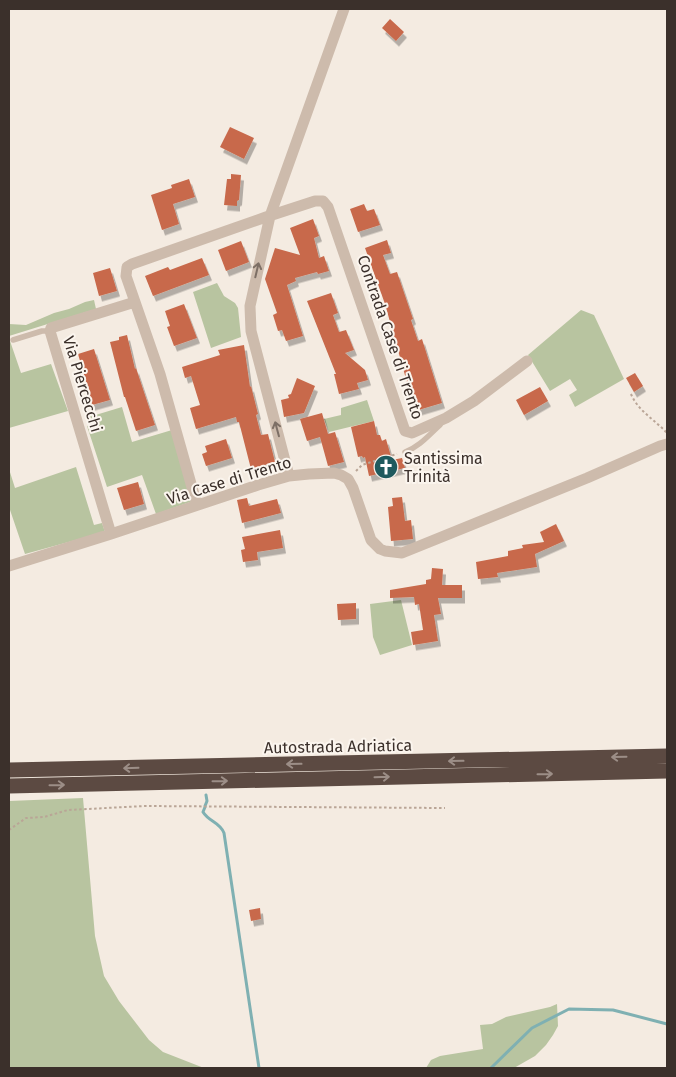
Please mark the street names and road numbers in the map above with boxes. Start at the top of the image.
street label: Contrada Case di Trento [353,253,428,422]
street label: Via Piercecchi [59,334,106,434]
street label: Via Case di Trento [165,453,294,508]
street label: Autostrada Adriatica [264,736,412,757]

